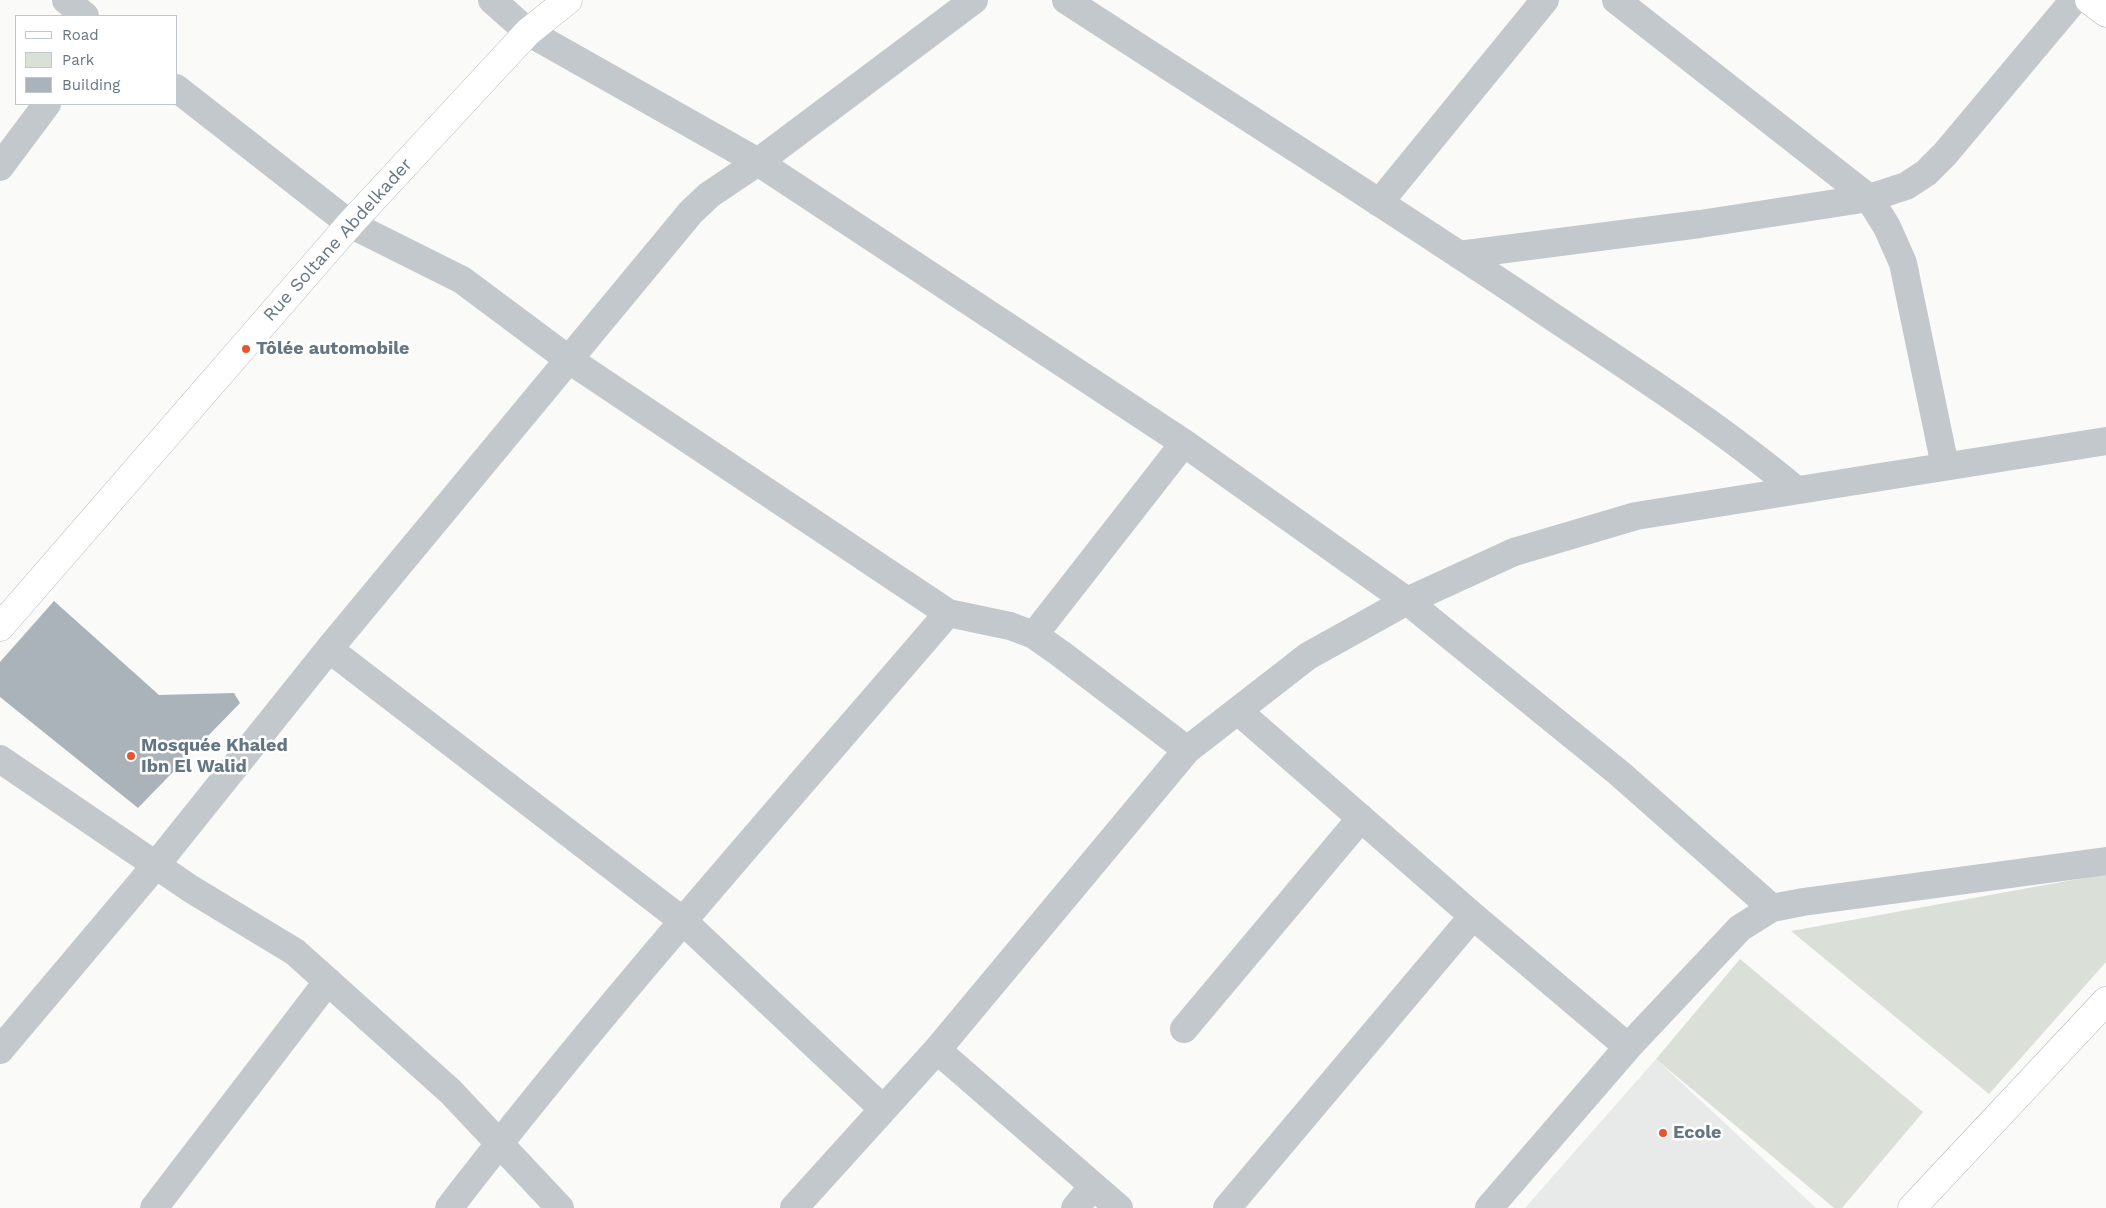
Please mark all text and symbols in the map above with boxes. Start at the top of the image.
legend [15,15,178,105]
text: Road [62,26,99,44]
text: Park [62,51,94,69]
text: Building [62,76,120,94]
street label: Rue Soltane Abdelkader [259,154,417,326]
place label: Tôlée automobile [256,338,410,360]
marker: Tôlée automobile [240,343,252,355]
place label: Mosquée Khaled Ibn El Walid [141,735,288,778]
marker: Mosquée Khaled Ibn El Walid [125,750,137,762]
place label: Ecole [1673,1122,1722,1144]
marker: Ecole [1657,1127,1669,1139]

